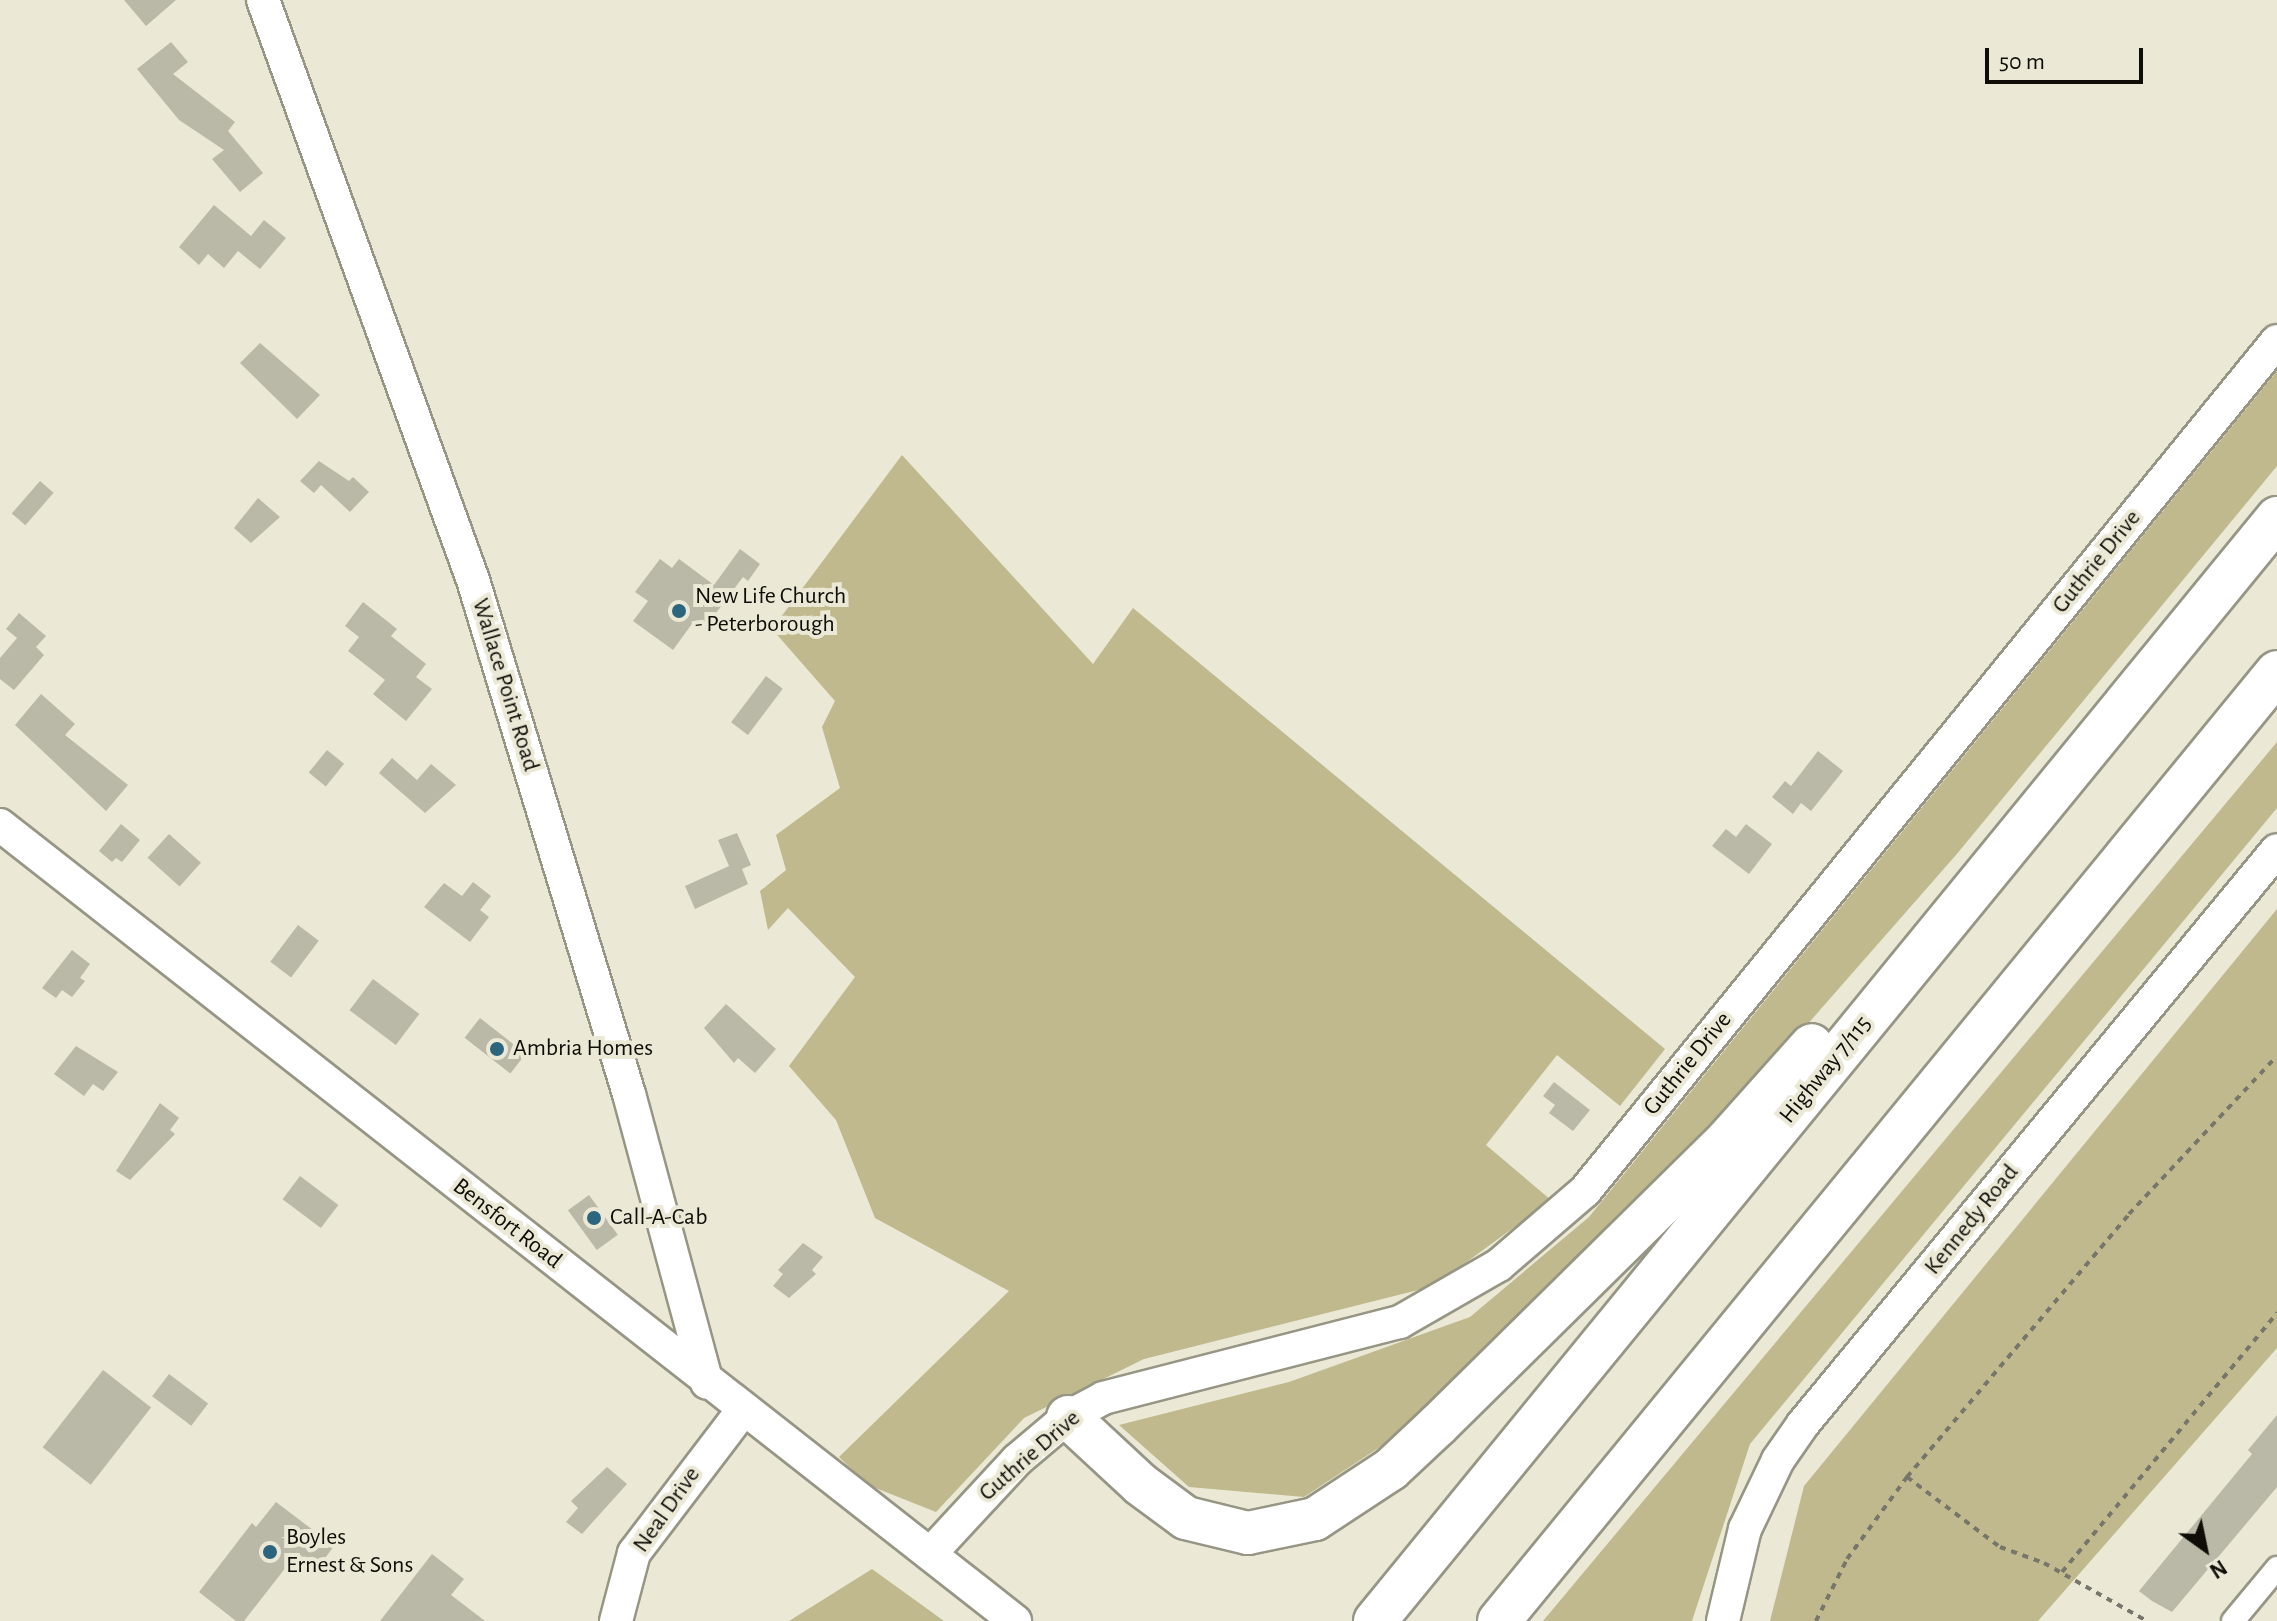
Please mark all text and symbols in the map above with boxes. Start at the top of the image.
scale bar [1989,32,2147,82]
text: 50 m [1999,50,2045,74]
street label: Guthrie Drive [2047,505,2147,619]
place label: New Life Church - Peterborough [695,583,846,639]
street label: Wallace Point Road [465,595,545,775]
marker: New Life Church - Peterborough [670,602,688,620]
street label: Guthrie Drive [1638,1007,1738,1121]
street label: Highway 7/115 [1774,1010,1878,1130]
place label: Ambria Homes [513,1035,653,1063]
marker: Ambria Homes [488,1040,506,1058]
street label: Kennedy Road [1919,1159,2025,1281]
street label: Bensfort Road [447,1172,567,1276]
place label: Call-A-Cab [610,1204,708,1232]
marker: Call-A-Cab [585,1209,603,1227]
street label: Guthrie Drive [974,1404,1086,1508]
street label: Neal Drive [627,1462,707,1558]
north arrow [2165,1509,2245,1589]
place label: Boyles Ernest & Sons [286,1524,413,1580]
marker: Boyles Ernest & Sons [261,1543,279,1561]
text: N [2206,1556,2230,1583]

